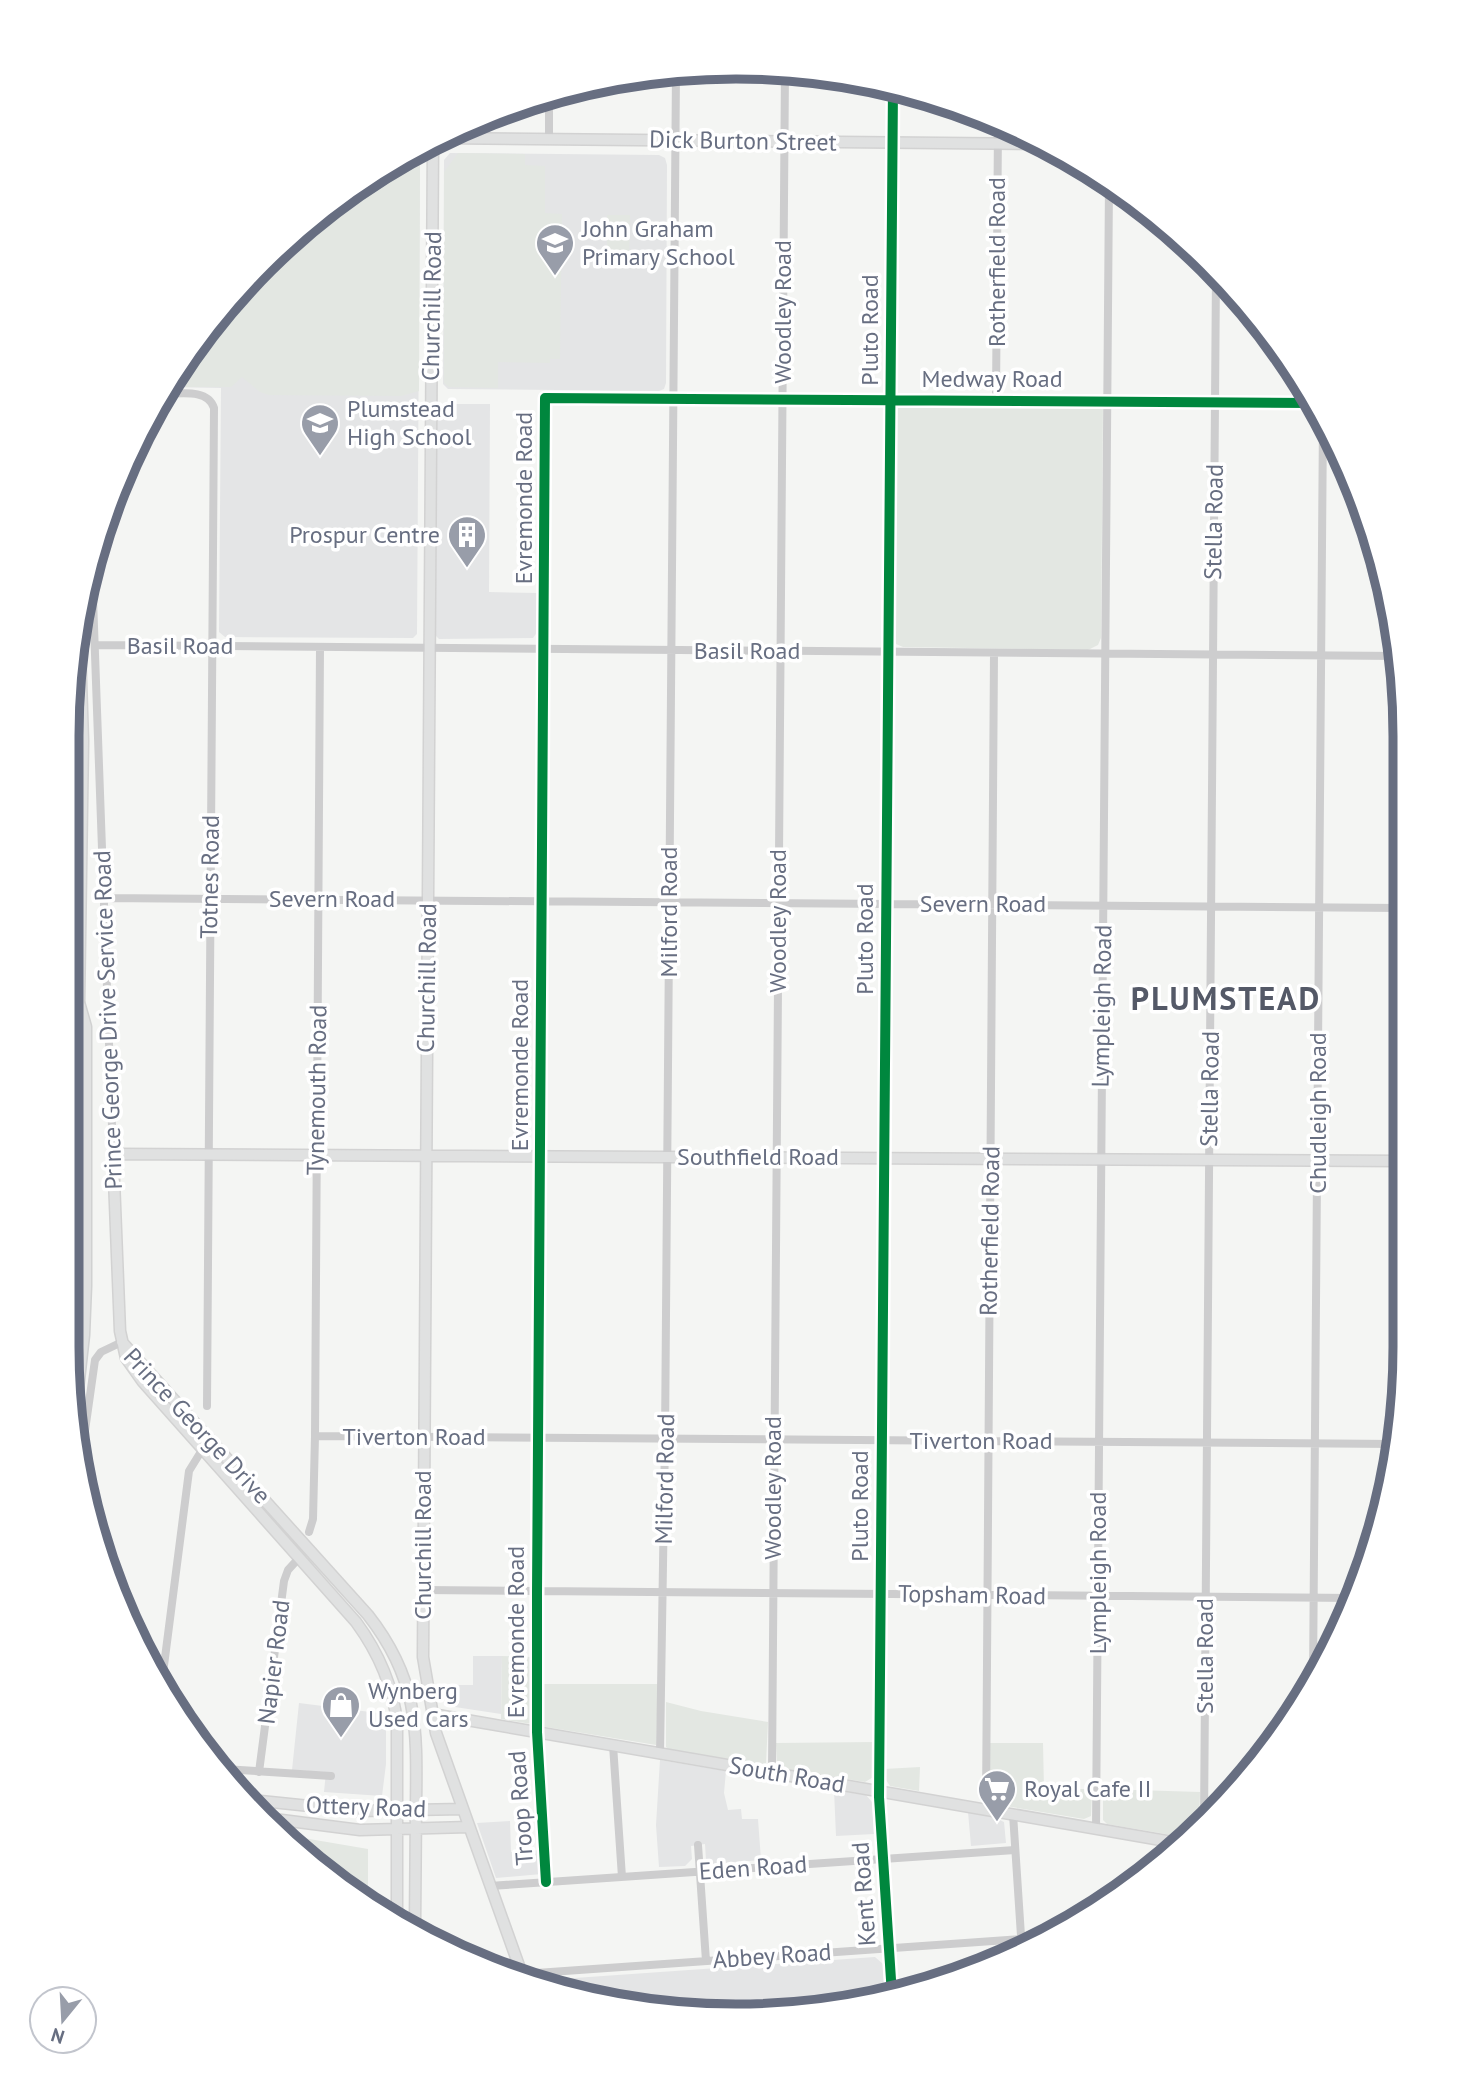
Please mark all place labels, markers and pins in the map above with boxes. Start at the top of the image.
place label: John Graham Primary School [581,213,735,272]
school or university icon: John Graham Primary School [534,222,576,277]
place label: Plumstead High School [347,393,471,452]
school or university icon: Plumstead High School [299,402,341,457]
building icon: Prospur Centre [446,514,488,569]
place label: Prospur Centre [289,519,440,550]
place label: Wynberg Used Cars [368,1675,469,1734]
shop icon: Wynberg Used Cars [320,1684,362,1739]
supermarket icon: Royal Cafe II [976,1768,1018,1823]
place label: Royal Cafe II [1024,1773,1151,1804]

